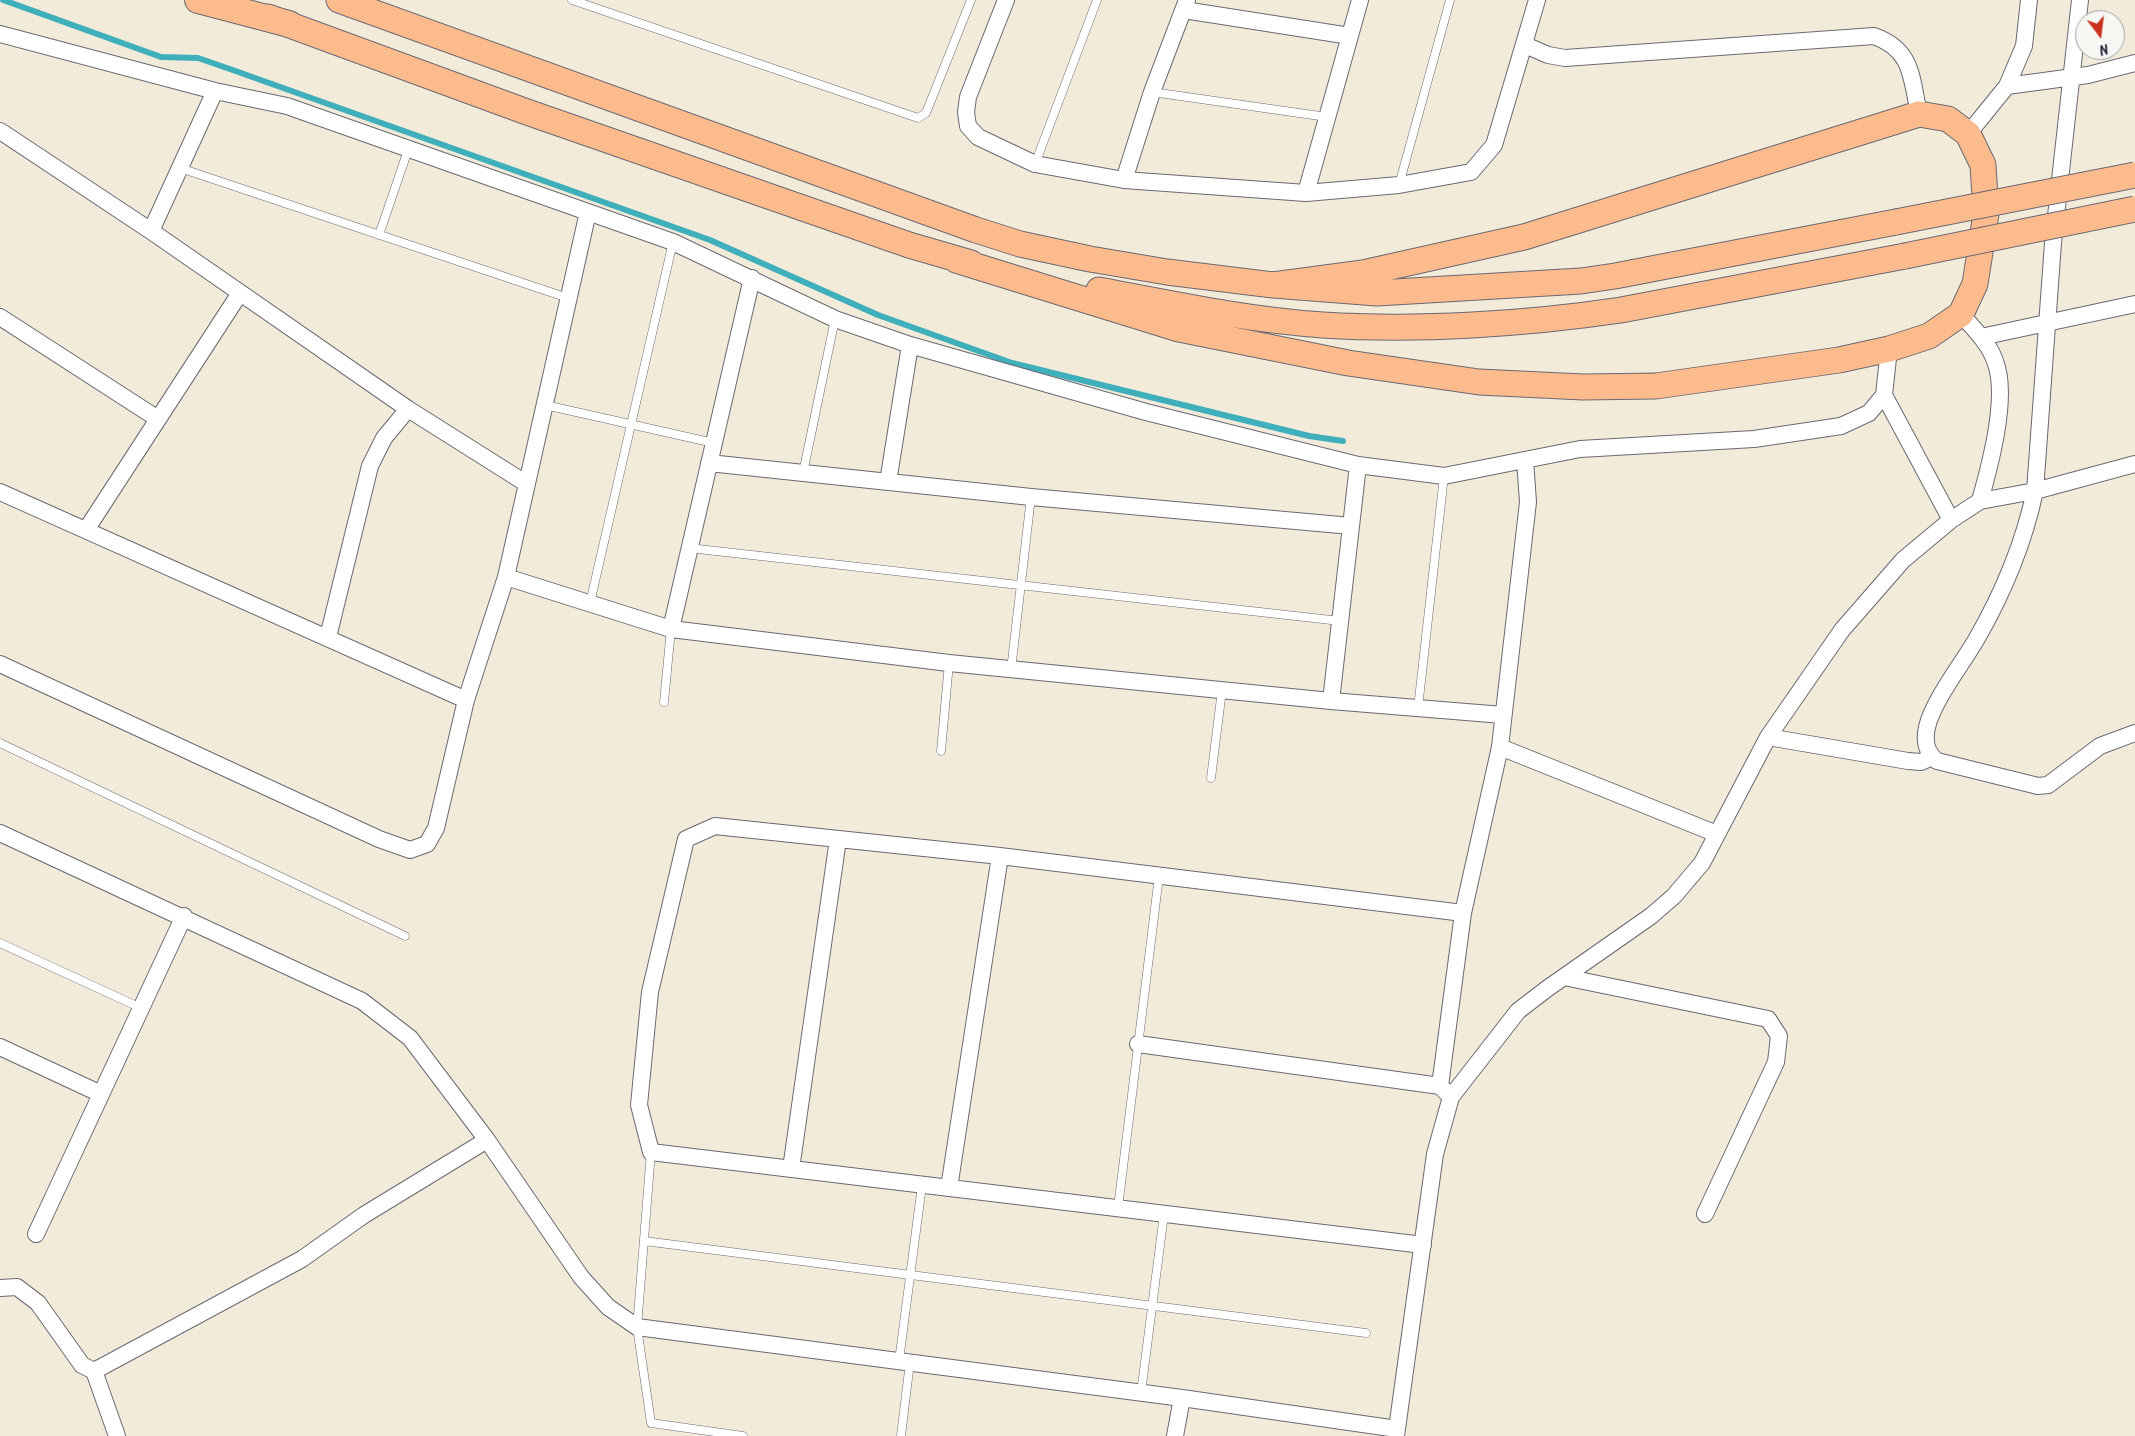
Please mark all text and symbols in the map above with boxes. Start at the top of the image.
north arrow [2075,10,2125,60]
text: N [2097,37,2111,60]

